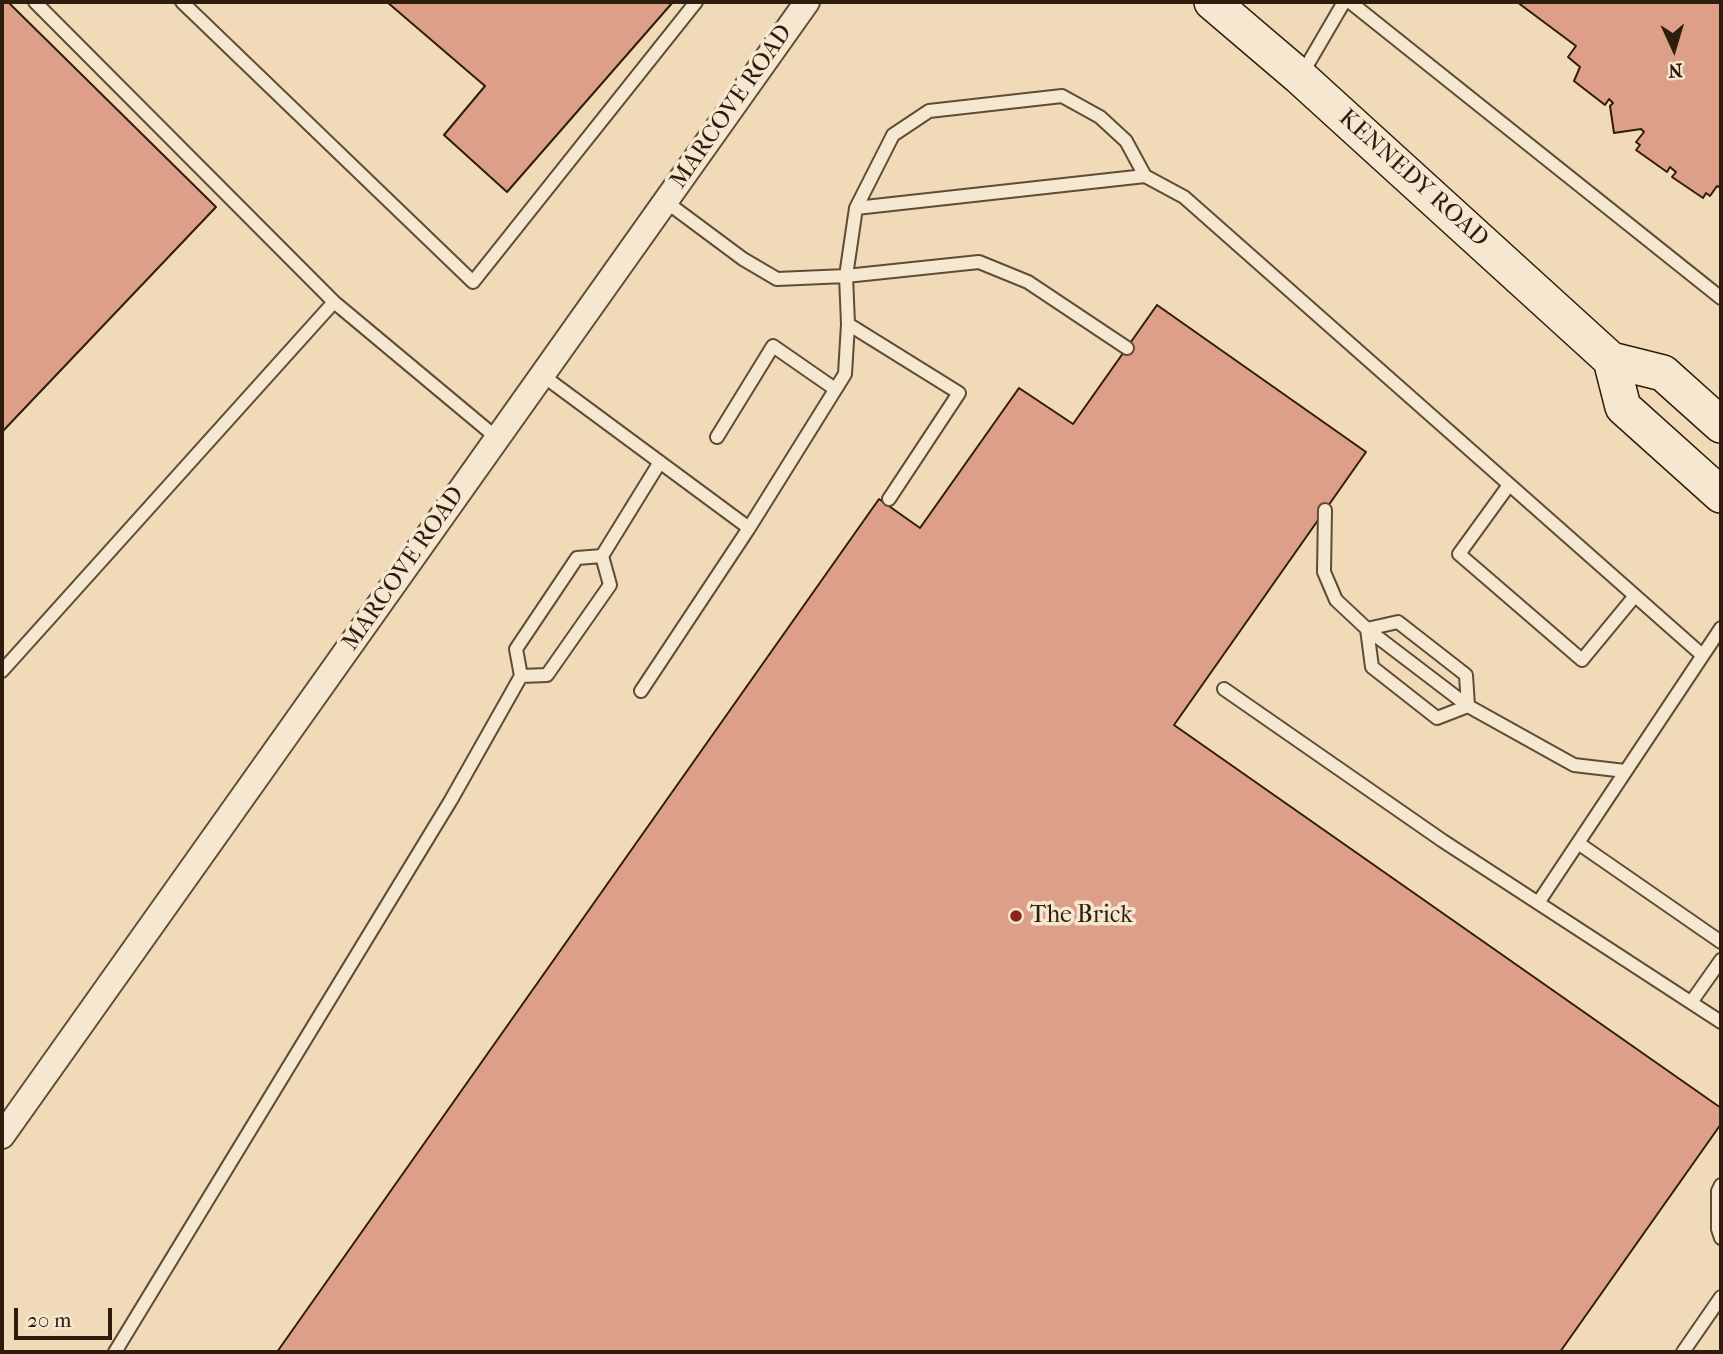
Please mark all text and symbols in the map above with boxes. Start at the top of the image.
north arrow [1639,14,1709,84]
street label: MARCOVE ROAD [665,20,799,194]
text: N [1668,58,1683,81]
street label: KENNEDY ROAD [1332,104,1494,254]
street label: MARCOVE ROAD [337,482,471,656]
place label: The Brick [1030,902,1133,930]
marker: The Brick [1008,908,1024,924]
scale bar [18,1294,116,1338]
text: 20 m [27,1308,71,1332]

